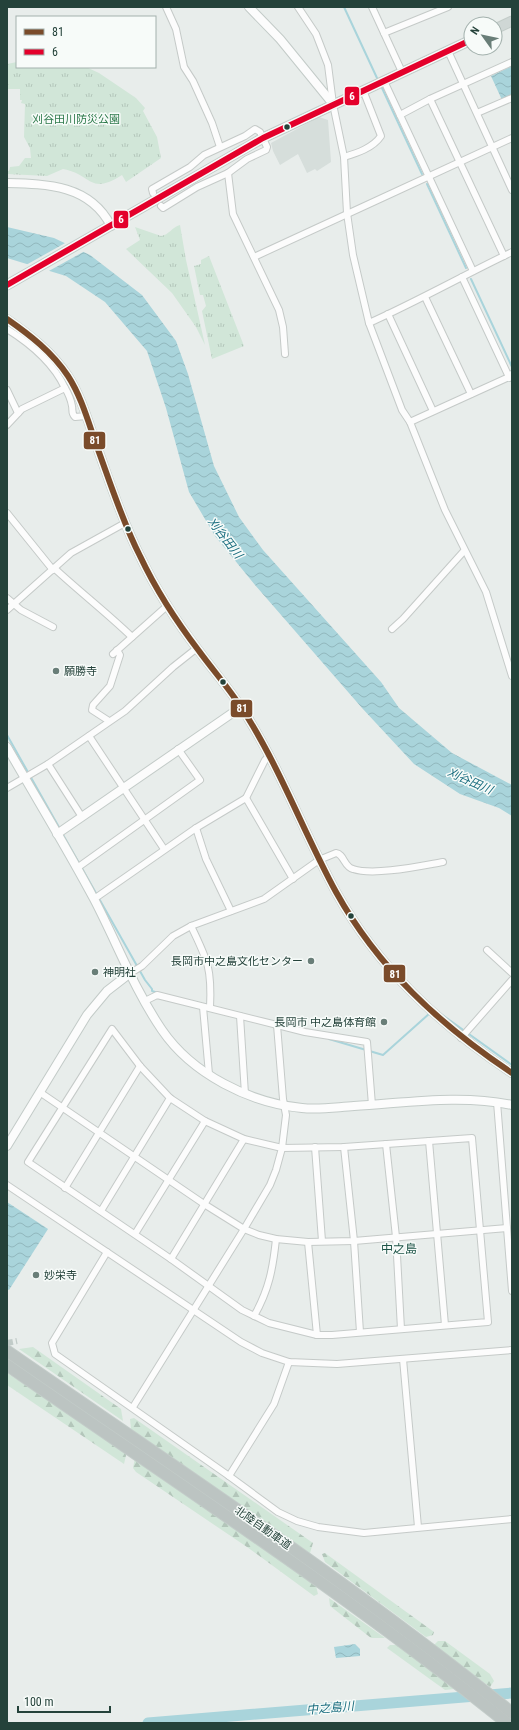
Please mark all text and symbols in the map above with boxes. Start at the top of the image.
legend [16,16,156,68]
north arrow [463,16,503,56]
text: N [468,24,482,37]
text: 81 [52,25,64,39]
text: 6 [52,45,58,59]
line badge: 6 [344,86,360,106]
text: 6 [349,90,355,103]
park label: 刈谷田川防災公園 [32,113,120,126]
unlabelled marker [282,122,292,132]
line badge: 6 [113,210,129,229]
text: 6 [118,213,124,226]
line badge: 81 [83,431,106,450]
text: 81 [89,434,101,447]
water label: 刈谷田川 [205,515,247,563]
unlabelled marker [123,524,133,534]
place label: 願勝寺 [64,665,97,678]
marker: 願勝寺 [51,666,61,676]
unlabelled marker [218,677,228,687]
line badge: 81 [230,699,253,718]
text: 81 [236,702,248,715]
water label: 刈谷田川 [445,765,497,798]
unlabelled marker [346,911,356,921]
place label: 長岡市中之島文化センター [171,955,303,968]
marker: 長岡市中之島文化センター [306,956,316,966]
line badge: 81 [383,964,406,983]
place label: 神明社 [103,966,136,979]
marker: 神明社 [90,967,100,977]
text: 81 [389,968,401,981]
place label: 長岡市 中之島体育館 [274,1016,376,1029]
marker: 長岡市 中之島体育館 [379,1017,389,1027]
district label: 中之島 [381,1242,417,1256]
place label: 妙栄寺 [44,1269,77,1282]
marker: 妙栄寺 [31,1270,41,1280]
street label: 北陸自動車道 [232,1504,294,1552]
scale bar [18,1688,110,1714]
text: 100 m [24,1695,54,1709]
water label: 中之島川 [305,1699,357,1717]

